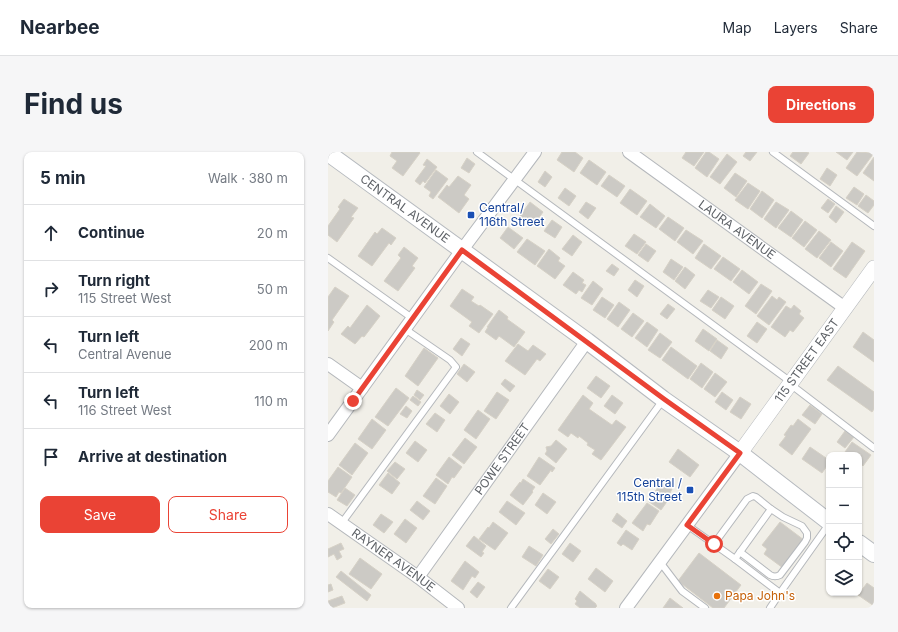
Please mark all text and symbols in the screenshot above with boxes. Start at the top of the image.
text: Nearbee [20,16,100,39]
text: Map [723,19,752,36]
text: Layers [774,19,818,36]
text: Share [840,19,878,36]
button: Directions [768,86,874,123]
text: Find us [24,87,123,121]
text: 5 min [40,168,86,188]
text: Walk · 380 m [208,170,288,186]
street label: CENTRAL AVENUE [357,171,453,246]
street label: LAURA AVENUE [696,197,779,262]
place label: Central/ 116th Street [479,200,545,229]
marker: Central/ 116th Street [466,210,476,220]
icon: ahead [40,222,62,244]
text: Continue [78,223,145,242]
text: 20 m [257,225,288,241]
text: Turn right [78,271,150,290]
icon: right [40,278,62,300]
text: 50 m [257,281,288,297]
text: 115 Street West [78,290,171,306]
street label: 115 STREET EAST [771,315,842,405]
text: Turn left [78,327,139,346]
icon: left [40,334,62,356]
text: 200 m [249,337,288,353]
text: Central Avenue [78,346,172,362]
text: Turn left [78,383,139,402]
icon: left [40,390,62,412]
route end [344,392,362,410]
text: 110 m [254,393,288,409]
text: 116 Street West [78,402,171,418]
street label: POWE STREET [471,420,533,498]
icon: arrive [40,446,62,468]
text: Arrive at destination [78,447,227,466]
map controls [826,452,862,596]
button: + [826,452,862,488]
place label: Central / 115th Street [617,475,683,504]
marker: Central / 115th Street [685,485,695,495]
button: − [826,488,862,524]
button: Save [40,496,160,533]
button: Share [168,496,288,533]
button: locate [826,524,862,560]
street label: RAYNER AVENUE [349,525,438,595]
route start [705,535,723,553]
button: layers [826,560,862,596]
place label: Papa John's [725,588,795,603]
marker: Papa John's [712,591,722,601]

